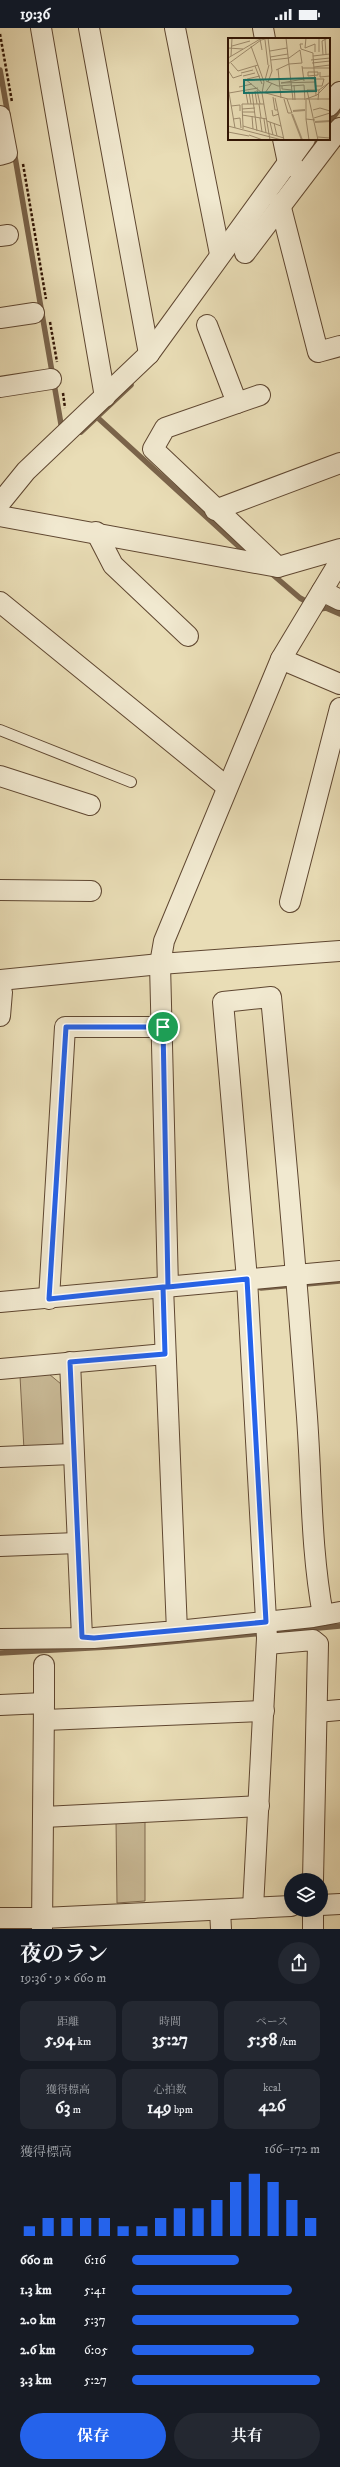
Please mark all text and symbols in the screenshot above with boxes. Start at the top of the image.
text: 19:36 [20,5,50,24]
inset map [228,38,330,140]
pin [146,1010,180,1044]
icon: arrive [152,1016,174,1038]
map controls [284,1873,328,1917]
button: layers [284,1873,328,1917]
text: 夜のラン [20,1941,108,1968]
button: share [278,1942,320,1984]
text: 19:36 · 9 × 660 m [20,1970,106,1986]
text: 距離 [57,2015,79,2029]
text: 時間 [159,2015,181,2029]
text: ペース [256,2015,288,2029]
text: 5.94 [45,2029,75,2051]
text: 35:27 [152,2029,188,2051]
text: 5:58 [248,2029,277,2051]
text: km [75,2035,91,2049]
text: /km [277,2035,296,2049]
text: kcal [263,2081,281,2095]
text: 獲得標高 [46,2083,90,2097]
text: 心拍数 [154,2083,187,2097]
text: 426 [259,2095,286,2117]
text: 63 [55,2097,70,2119]
text: 149 [147,2097,172,2119]
text: m [70,2103,81,2117]
text: bpm [172,2103,193,2117]
text: 166–172 m [264,2141,320,2157]
text: 獲得標高 [20,2144,72,2160]
text: 660 m [20,2252,53,2268]
text: 6:16 [84,2252,106,2268]
text: 1.3 km [20,2282,52,2298]
text: 5:41 [84,2282,106,2298]
text: 2.0 km [20,2312,56,2328]
text: 5:37 [84,2312,106,2328]
text: 2.6 km [20,2342,55,2358]
text: 6:05 [84,2342,108,2358]
text: 3.3 km [20,2372,52,2388]
text: 5:27 [84,2372,107,2388]
button: 保存 [20,2413,166,2459]
button: 共有 [174,2413,320,2459]

